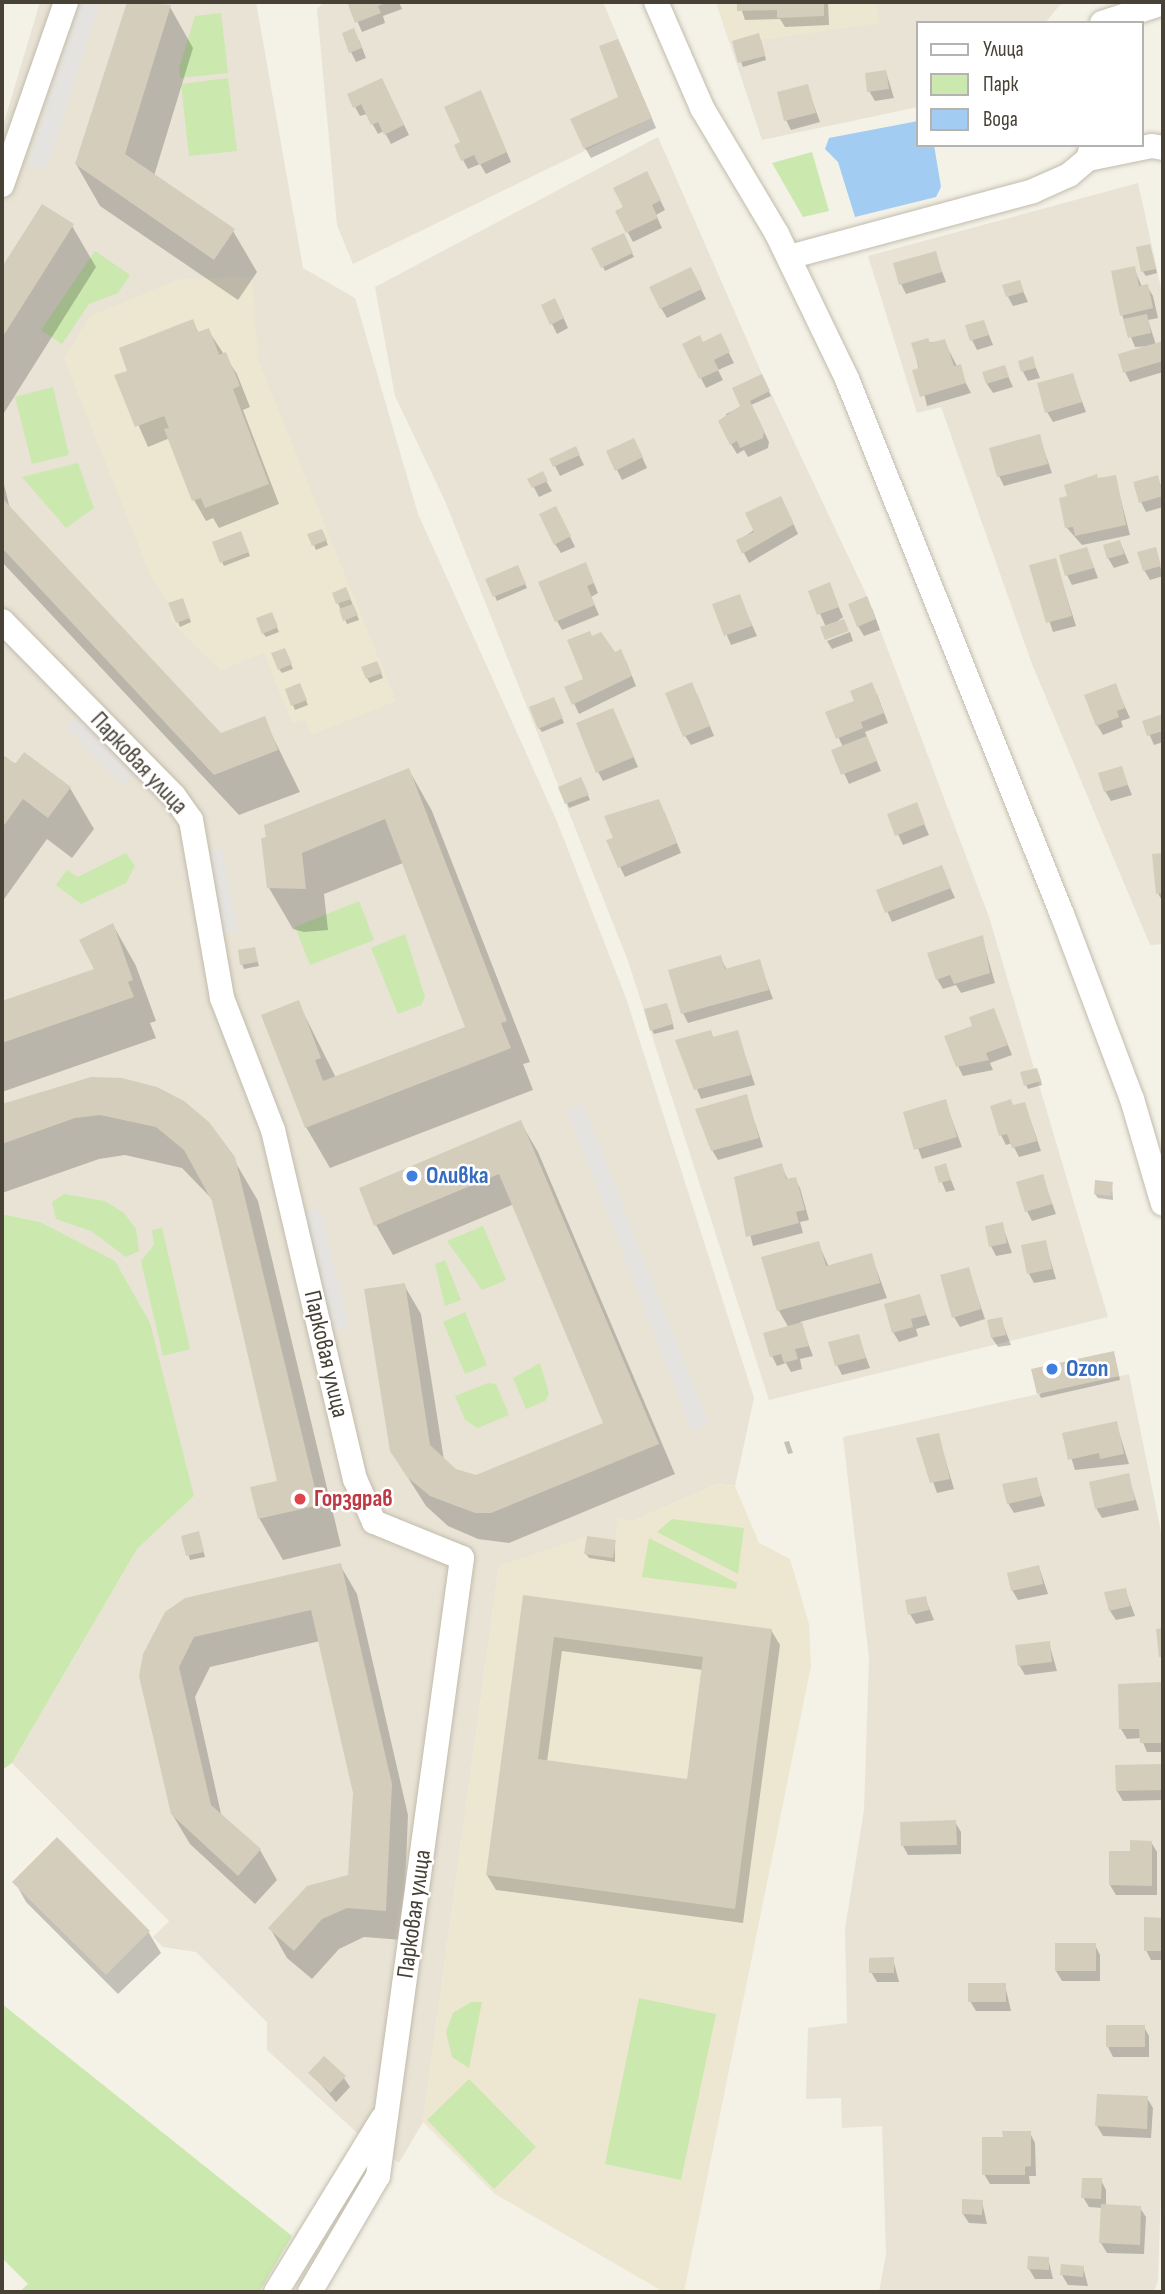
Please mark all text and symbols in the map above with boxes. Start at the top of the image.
legend [916,21,1144,147]
text: Улица [983,37,1024,62]
text: Парк [983,72,1018,97]
text: Вода [983,107,1018,132]
street label: Парковая улица [84,706,194,820]
place label: Оливка [426,1162,489,1190]
marker: Оливка [404,1168,420,1184]
street label: Парковая улица [297,1288,355,1420]
place label: Ozon [1066,1355,1108,1383]
marker: Ozon [1044,1361,1060,1377]
place label: Горздрав [314,1485,393,1513]
marker: Горздрав [292,1491,308,1507]
street label: Парковая улица [391,1848,437,1980]

